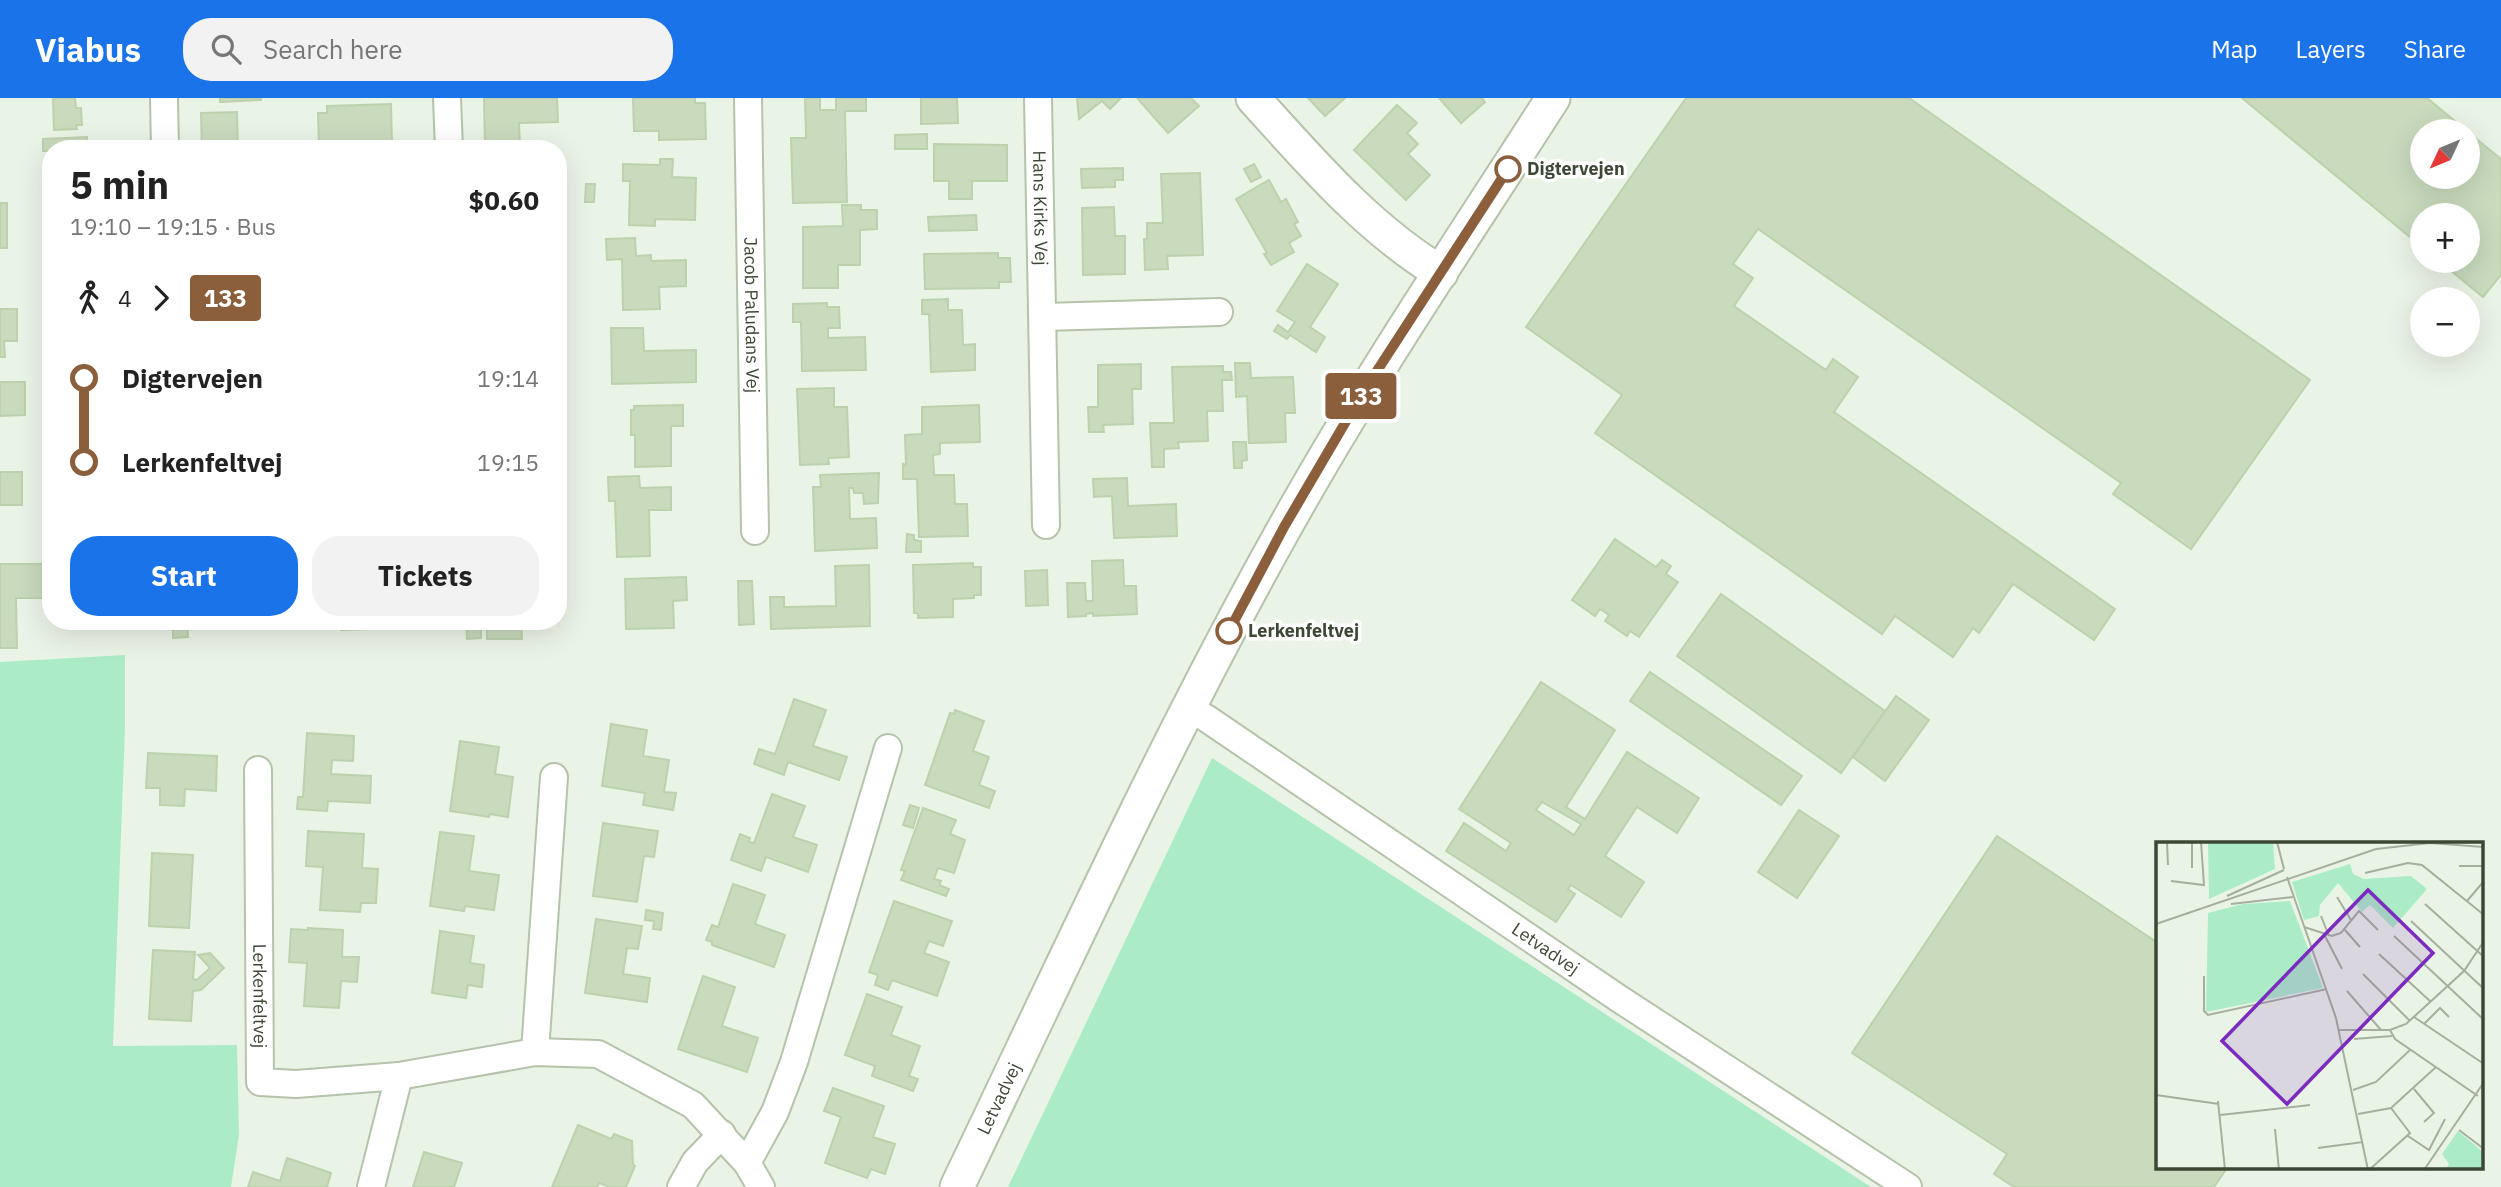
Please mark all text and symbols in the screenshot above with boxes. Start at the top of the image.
search box [183,18,673,81]
text: Viabus [35,28,141,71]
icon: search [207,30,245,68]
text: Search here [263,32,402,66]
text: Map [2211,33,2258,65]
text: Layers [2296,33,2366,65]
text: Share [2404,33,2466,65]
north arrow [2410,119,2480,189]
map controls [2410,119,2480,357]
street label: Hans Kirks Vej [1028,150,1053,266]
marker: Digtervejen [1495,156,1521,182]
place label: Digtervejen [1527,157,1625,180]
text: 5 min [70,160,169,209]
text: $0.60 [469,183,539,217]
button: + [2410,203,2480,273]
text: 19:10 – 19:15 · Bus [70,211,276,241]
street label: Jacob Paludans Vej [739,237,765,393]
icon: walk [70,279,108,317]
icon: forward [142,279,180,317]
text: 133 [204,282,247,314]
text: 4 [118,283,132,313]
button: − [2410,287,2480,357]
text: Digtervejen [122,361,263,395]
text: 19:14 [477,363,539,393]
line badge: 133 [1321,373,1401,419]
text: 133 [1339,380,1383,412]
text: Lerkenfeltvej [122,445,282,479]
text: 19:15 [477,447,539,477]
button: Start [70,536,298,616]
button: Tickets [312,536,539,616]
marker: Lerkenfeltvej [1216,618,1242,644]
place label: Lerkenfeltvej [1248,619,1359,642]
inset map [2156,842,2484,1170]
street label: Letvadvej [1508,917,1584,979]
street label: Lerkenfeltvej [248,944,272,1048]
street label: Letvadvej [972,1059,1026,1138]

